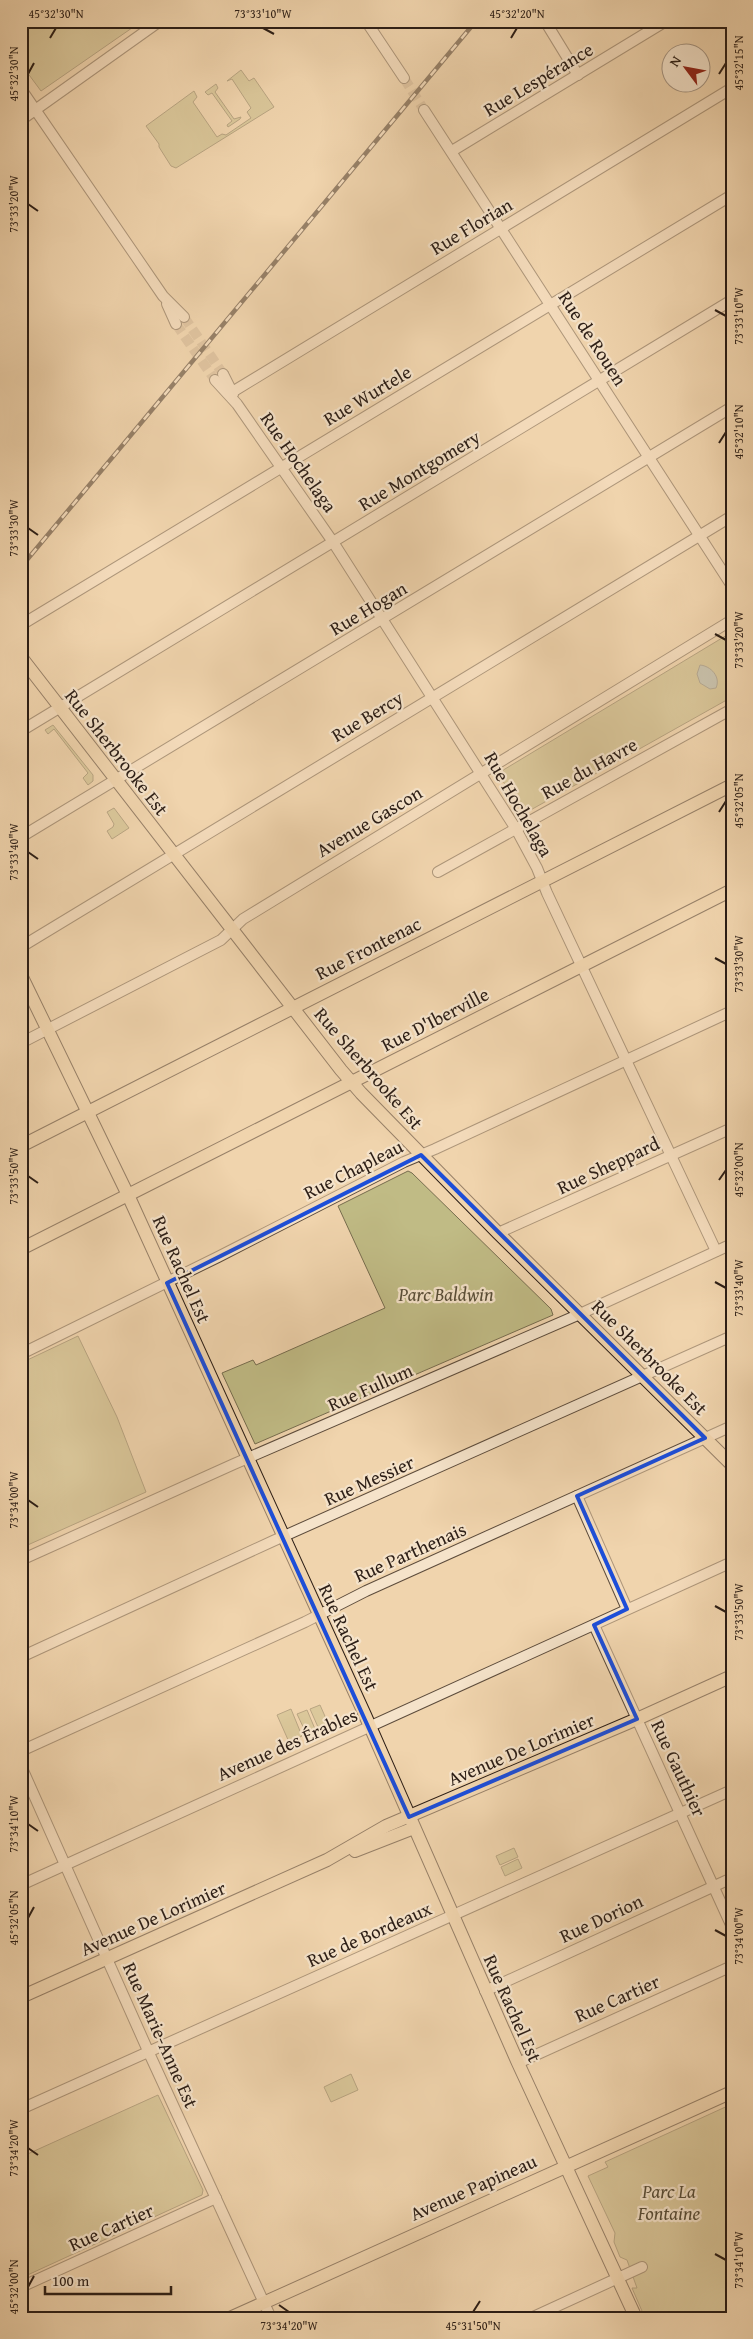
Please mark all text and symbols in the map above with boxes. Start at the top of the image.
text: 45°32'30"N [28,5,84,22]
text: 73°33'10"W [234,5,293,22]
text: 45°32'20"N [489,5,545,22]
street label: Rue Lespérance [478,35,598,123]
text: 45°32'15"N [730,35,747,91]
north arrow [660,42,710,92]
text: 45°32'30"N [5,46,22,102]
text: N [664,51,686,70]
text: 73°33'20"W [5,174,22,233]
street label: Rue Florian [425,190,518,262]
street label: Rue de Rouen [552,285,634,391]
text: 73°33'10"W [730,286,747,345]
street label: Rue Wurtele [318,358,416,432]
text: 45°32'10"N [730,404,747,460]
street label: Rue Hochelaga [254,406,344,518]
street label: Rue Montgomery [353,422,486,517]
text: 73°33'30"W [5,498,22,557]
street label: Rue Hogan [324,574,412,642]
text: 73°33'20"W [730,610,747,669]
street label: Rue Sherbrooke Est [59,683,176,822]
street label: Rue Bercy [326,683,409,748]
street label: Rue du Havre [536,730,642,806]
street label: Rue Hochelaga [478,746,560,862]
text: 45°32'05"N [730,773,747,829]
street label: Avenue Gascon [311,778,428,864]
text: 73°33'40"W [5,822,22,881]
street label: Rue Frontenac [310,909,426,987]
text: 73°33'30"W [730,934,747,993]
street label: Rue D'Iberville [376,980,494,1058]
street label: Rue Sherbrooke Est [308,1001,430,1136]
street label: Rue Sheppard [552,1129,665,1201]
street label: Rue Chapleau [299,1132,408,1206]
text: 45°32'00"N [730,1142,747,1198]
text: 73°33'50"W [5,1146,22,1205]
street label: Rue Rachel Est [146,1211,218,1328]
text: 73°33'40"W [730,1258,747,1317]
park label: Parc Baldwin [397,1280,494,1308]
street label: Rue Sherbrooke Est [586,1293,715,1422]
street label: Rue Fullum [323,1356,417,1418]
street label: Rue Messier [319,1448,419,1512]
text: 73°34'00"W [5,1470,22,1529]
street label: Rue Parthenais [349,1515,471,1589]
street label: Rue Rachel Est [312,1579,386,1695]
text: 73°33'50"W [730,1582,747,1641]
street label: Avenue des Érables [212,1700,362,1788]
street label: Avenue De Lorimier [443,1705,599,1793]
street label: Rue Gauthier [644,1715,714,1821]
text: 73°34'10"W [5,1794,22,1853]
street label: Avenue De Lorimier [76,1873,231,1963]
street label: Rue Dorion [555,1886,648,1950]
text: 45°32'05"N [5,1890,22,1946]
street label: Rue de Bordeaux [302,1894,436,1974]
text: 73°34'00"W [730,1906,747,1965]
street label: Rue Rachel Est [477,1950,549,2067]
street label: Rue Marie-Anne Est [116,1957,206,2113]
street label: Rue Cartier [570,1967,664,2029]
text: 73°34'20"W [5,2118,22,2177]
street label: Avenue Papineau [405,2146,542,2227]
park label: Parc La Fontaine [637,2177,701,2227]
street label: Rue Cartier [64,2196,158,2258]
text: 73°34'10"W [730,2230,747,2289]
text: 45°32'00"N [5,2259,22,2315]
scale bar [45,2264,171,2296]
text: 100 m [52,2270,90,2291]
text: 73°34'20"W [260,2317,319,2334]
text: 45°31'50"N [445,2317,501,2334]

